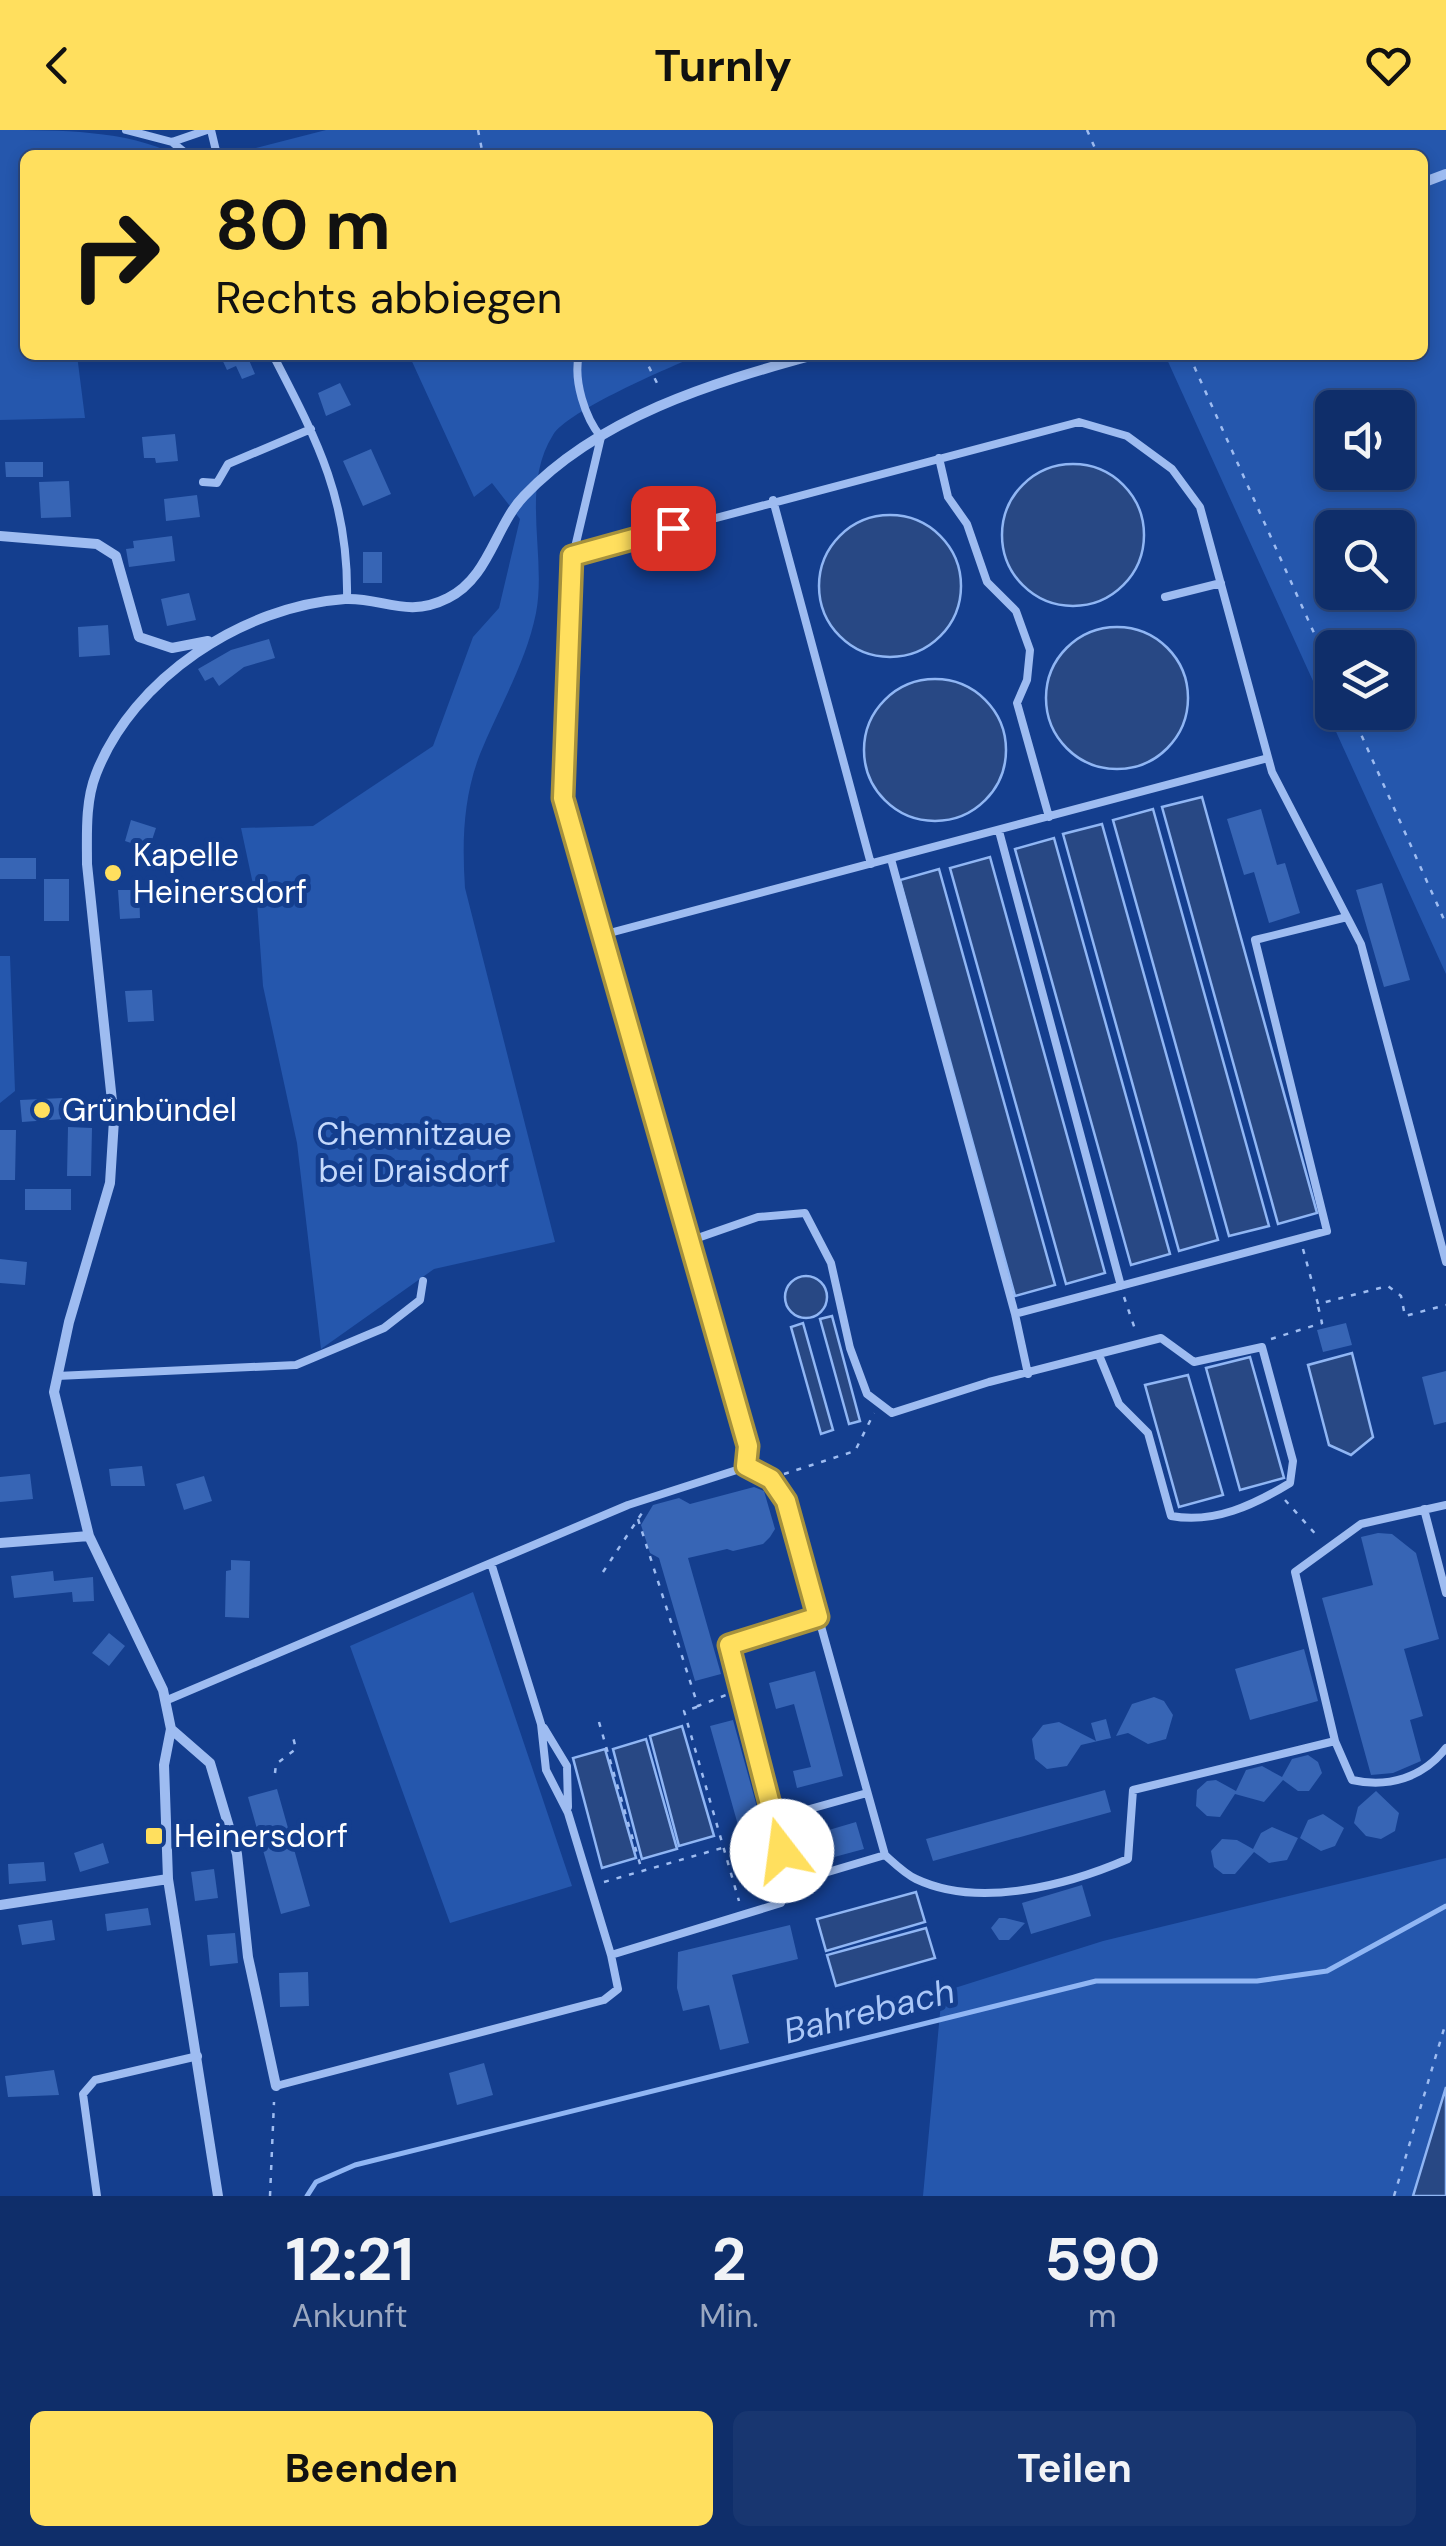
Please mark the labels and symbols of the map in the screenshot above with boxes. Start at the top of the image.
pin [631,486,716,571]
place label: Kapelle Heinersdorf [133,834,307,913]
marker: Kapelle Heinersdorf [102,862,124,884]
place label: Grünbündel [62,1089,237,1131]
marker: Grünbündel [31,1099,53,1121]
park label: Chemnitzaue bei Draisdorf [316,1113,512,1192]
position arrow [730,1799,834,1903]
place label: Heinersdorf [174,1815,348,1857]
marker: Heinersdorf [143,1825,165,1847]
water label: Bahrebach [779,1968,959,2054]

